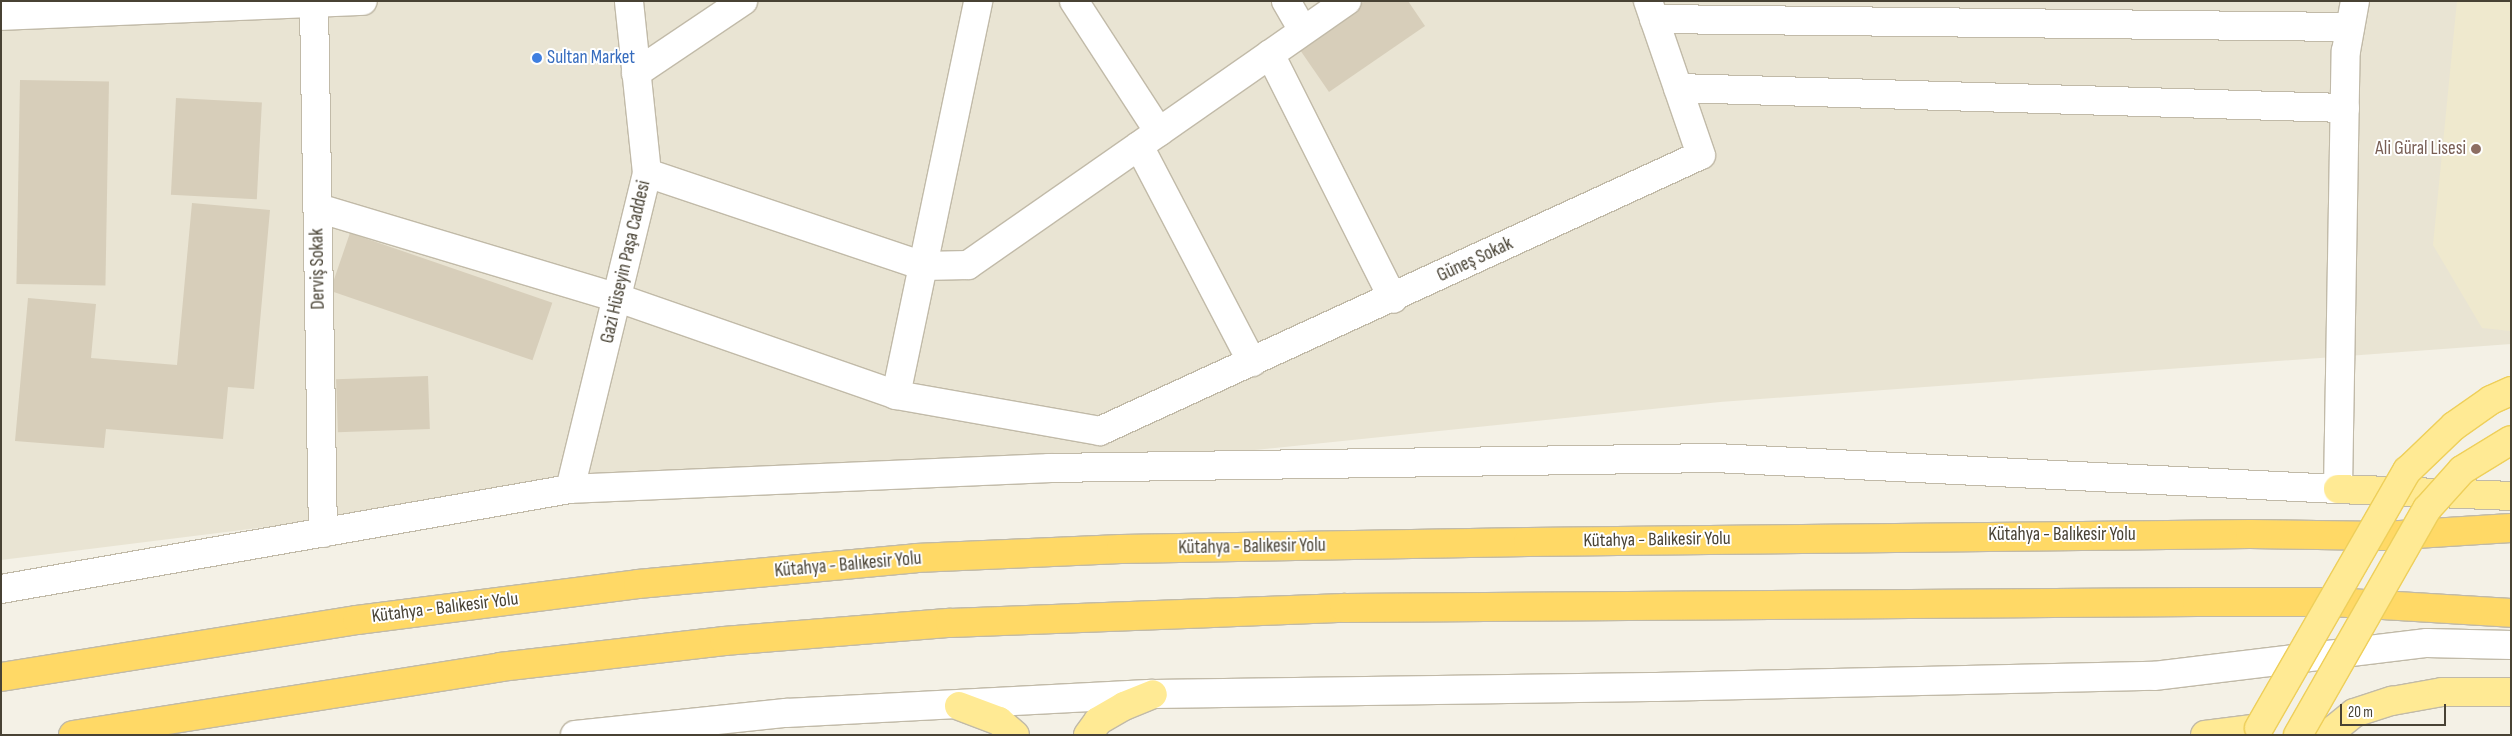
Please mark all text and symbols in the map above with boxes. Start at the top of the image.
place label: Sultan Market [547,47,635,69]
marker: Sultan Market [531,52,543,64]
place label: Ali Güral Lisesi [2375,138,2466,160]
marker: Ali Güral Lisesi [2470,143,2482,155]
street label: Gazi Hüseyin Paşa Caddesi [596,178,656,346]
street label: Derviş Sokak [306,228,330,310]
street label: Güneş Sokak [1434,233,1516,287]
street label: Kütahya - Balıkesir Yolu [1988,524,2136,546]
street label: Kütahya - Balıkesir Yolu [1583,527,1731,553]
street label: Kütahya - Balıkesir Yolu [1178,534,1326,560]
street label: Kütahya - Balıkesir Yolu [774,547,922,583]
street label: Kütahya - Balıkesir Yolu [370,588,520,628]
scale bar [2342,694,2448,726]
text: 20 m [2348,703,2373,722]

